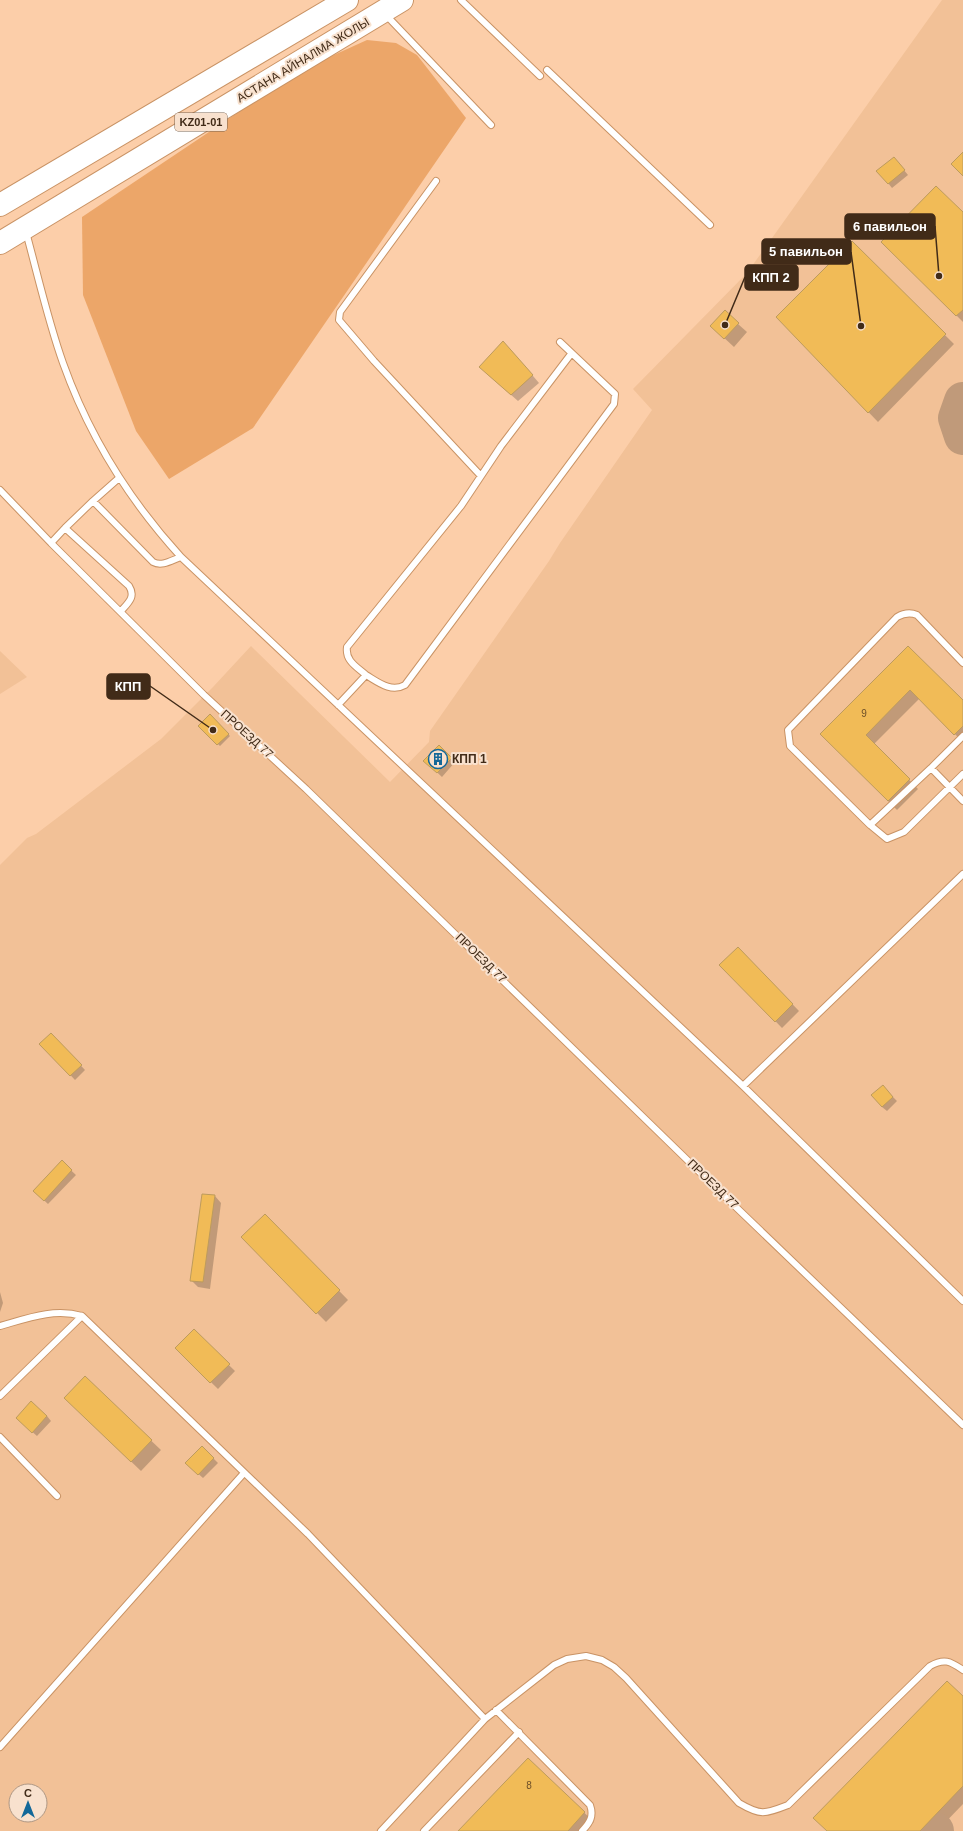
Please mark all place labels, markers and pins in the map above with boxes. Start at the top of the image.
callout: 6 павильон [845,214,935,239]
callout: 5 павильон [762,239,851,264]
callout: КПП 2 [745,265,798,290]
callout: КПП [107,674,150,699]
building icon: КПП 1 [427,748,449,770]
place label: КПП 1 [452,752,487,766]

